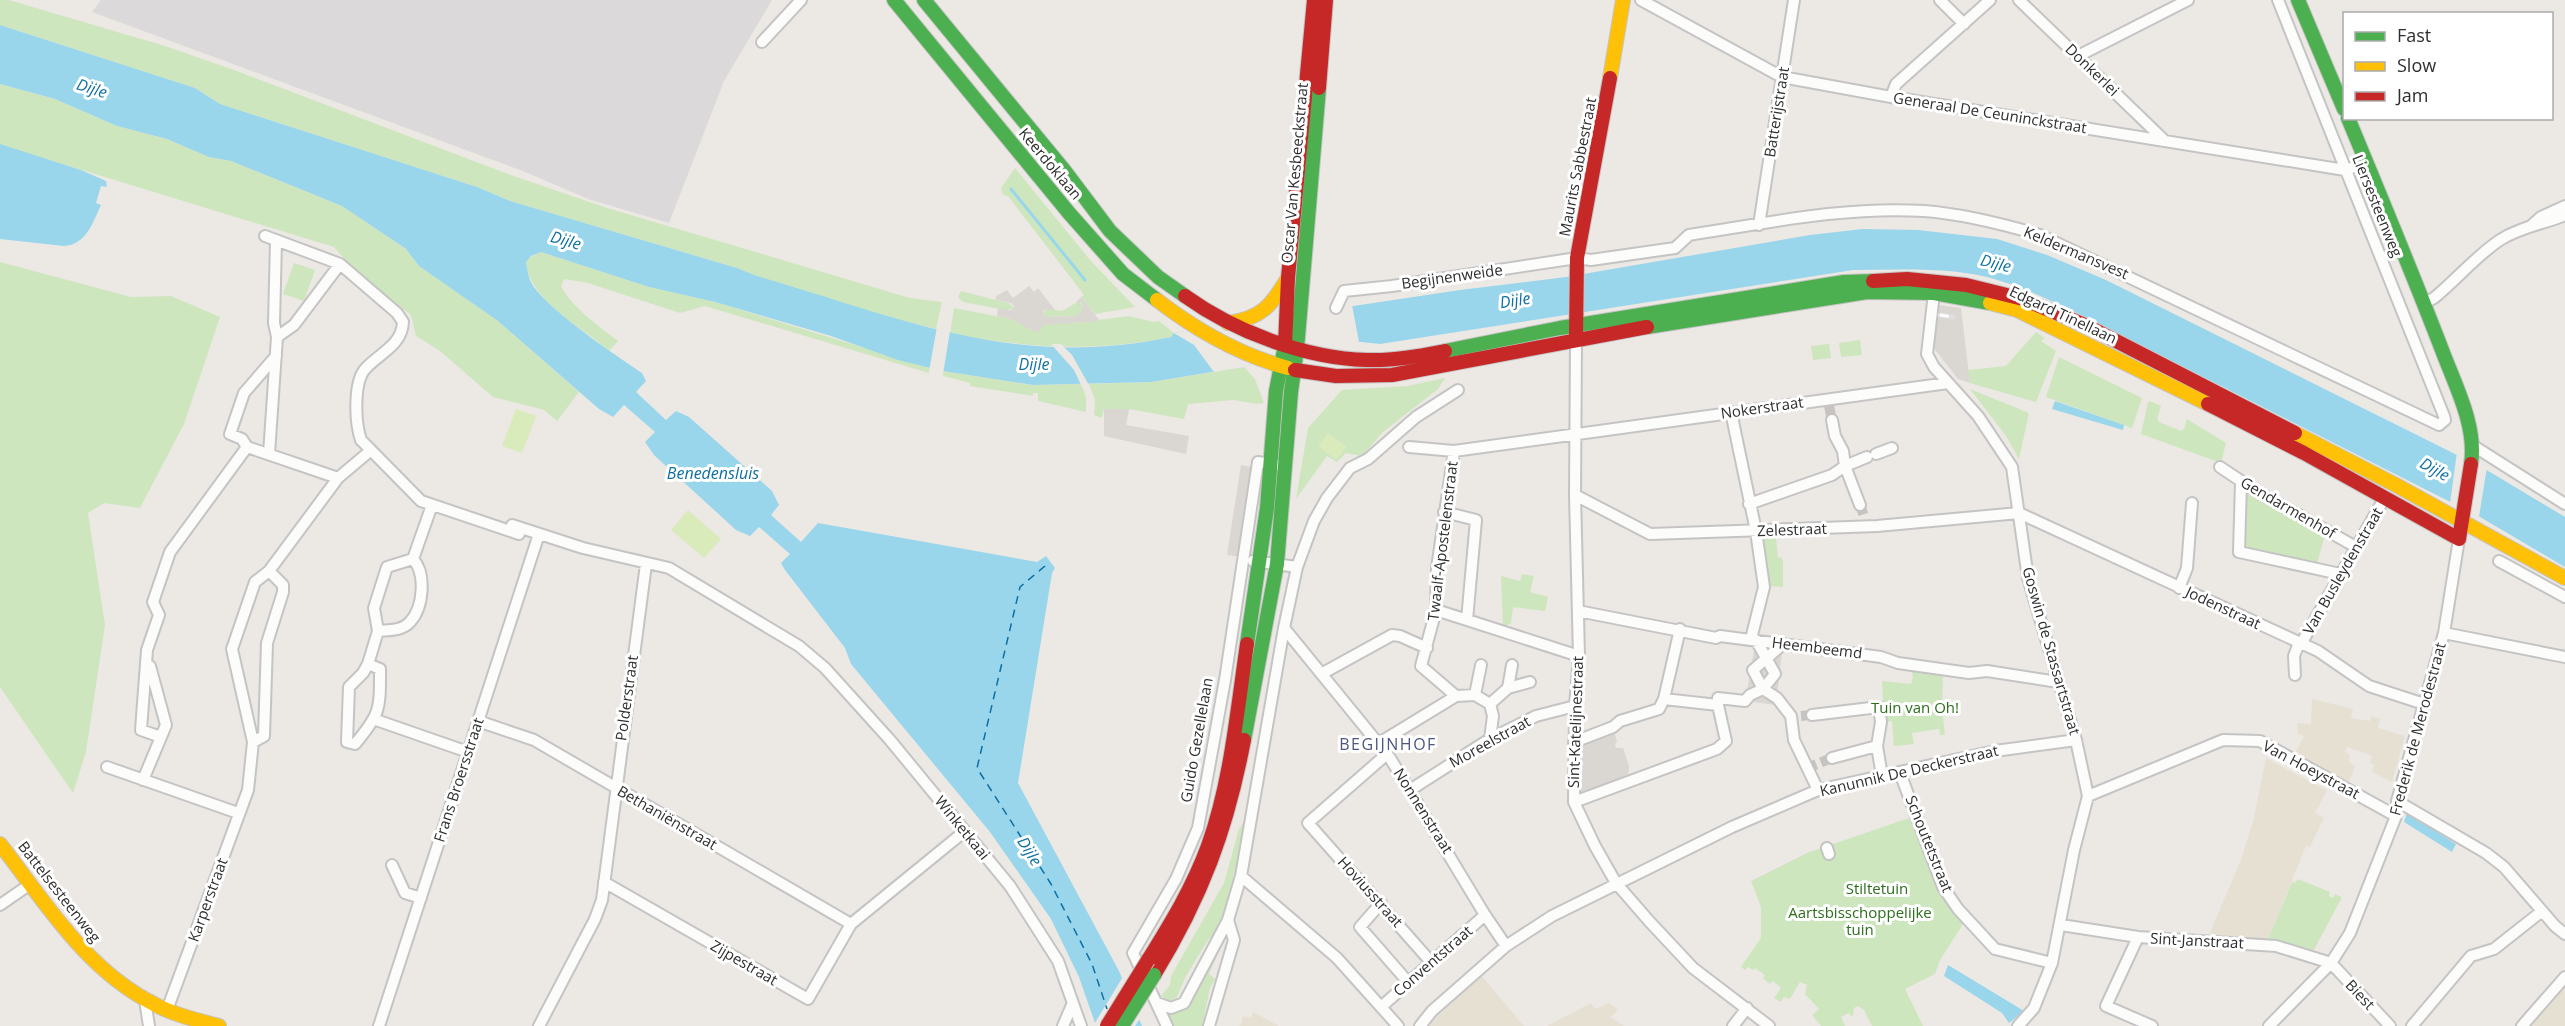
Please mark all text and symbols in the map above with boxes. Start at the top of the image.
legend [2343,12,2553,120]
text: Fast [2397,23,2431,47]
street label: Donkerlei [2061,39,2124,100]
text: Slow [2397,53,2436,77]
street label: Batterijstraat [1759,65,1793,159]
water label: Dijle [74,73,110,103]
street label: Oscar Van Kesbeeckstraat [1276,82,1312,264]
text: Jam [2395,83,2429,107]
street label: Generaal De Ceuninckstraat [1892,87,2088,137]
street label: Maurits Sabbestraat [1554,96,1600,238]
street label: Keerdoklaan [1015,123,1087,203]
street label: Liersesteenweg [2348,152,2408,260]
street label: Keldermansvest [2021,221,2132,283]
water label: Dijle [548,225,584,255]
water label: Dijle [1978,249,2014,277]
street label: Begijnenweide [1400,259,1504,293]
street label: Edgard Tinellaan [2006,280,2120,348]
water label: Dijle [1498,287,1532,313]
water label: Dijle [1019,353,1049,375]
street label: Nokerstraat [1719,391,1805,423]
water label: Dijle [2416,452,2454,486]
street label: Twaalf-Apostelenstraat [1422,460,1462,622]
water label: Benedensluis [667,462,759,484]
street label: Gendarmenhof [2237,472,2341,543]
street label: Van Busleydenstraat [2298,503,2387,638]
street label: Zelestraat [1757,518,1827,540]
street label: Goswin de Stassartstraat [2018,564,2086,737]
street label: Jodenstraat [2181,580,2264,633]
street label: Heembeemd [1771,632,1863,662]
street label: Frederik de Merodestraat [2384,640,2450,817]
street label: Polderstraat [610,654,642,742]
street label: Sint-Katelijnestraat [1563,656,1587,788]
street label: Guido Gezellelaan [1175,676,1217,804]
park label: Tuin van Oh! [1871,697,1959,717]
street label: Moreelstraat [1445,711,1534,772]
street label: Frans Broersstraat [429,715,488,844]
district label: BEGIJNHOF [1339,733,1437,755]
street label: Van Hoeystraat [2260,735,2363,803]
street label: Kanunnik De Deckerstraat [1818,740,2000,800]
street label: Nonnenstraat [1390,764,1458,857]
street label: Bethaniënstraat [614,780,721,854]
street label: Winketkaai [931,791,995,864]
street label: Schoutetstraat [1901,792,1958,895]
water label: Dijle [1013,832,1047,870]
street label: Battelsesteenweg [14,837,106,946]
street label: Hoviusstraat [1334,852,1408,931]
street label: Karperstraat [183,855,232,944]
park label: Stiltetuin [1846,878,1908,898]
park label: Aartsbisschoppelijke tuin [1788,902,1932,939]
street label: Conventstraat [1389,920,1476,1000]
street label: Sint-Janstraat [2150,928,2244,952]
street label: Zijpestraat [707,935,782,989]
street label: Biest [2342,975,2380,1014]

